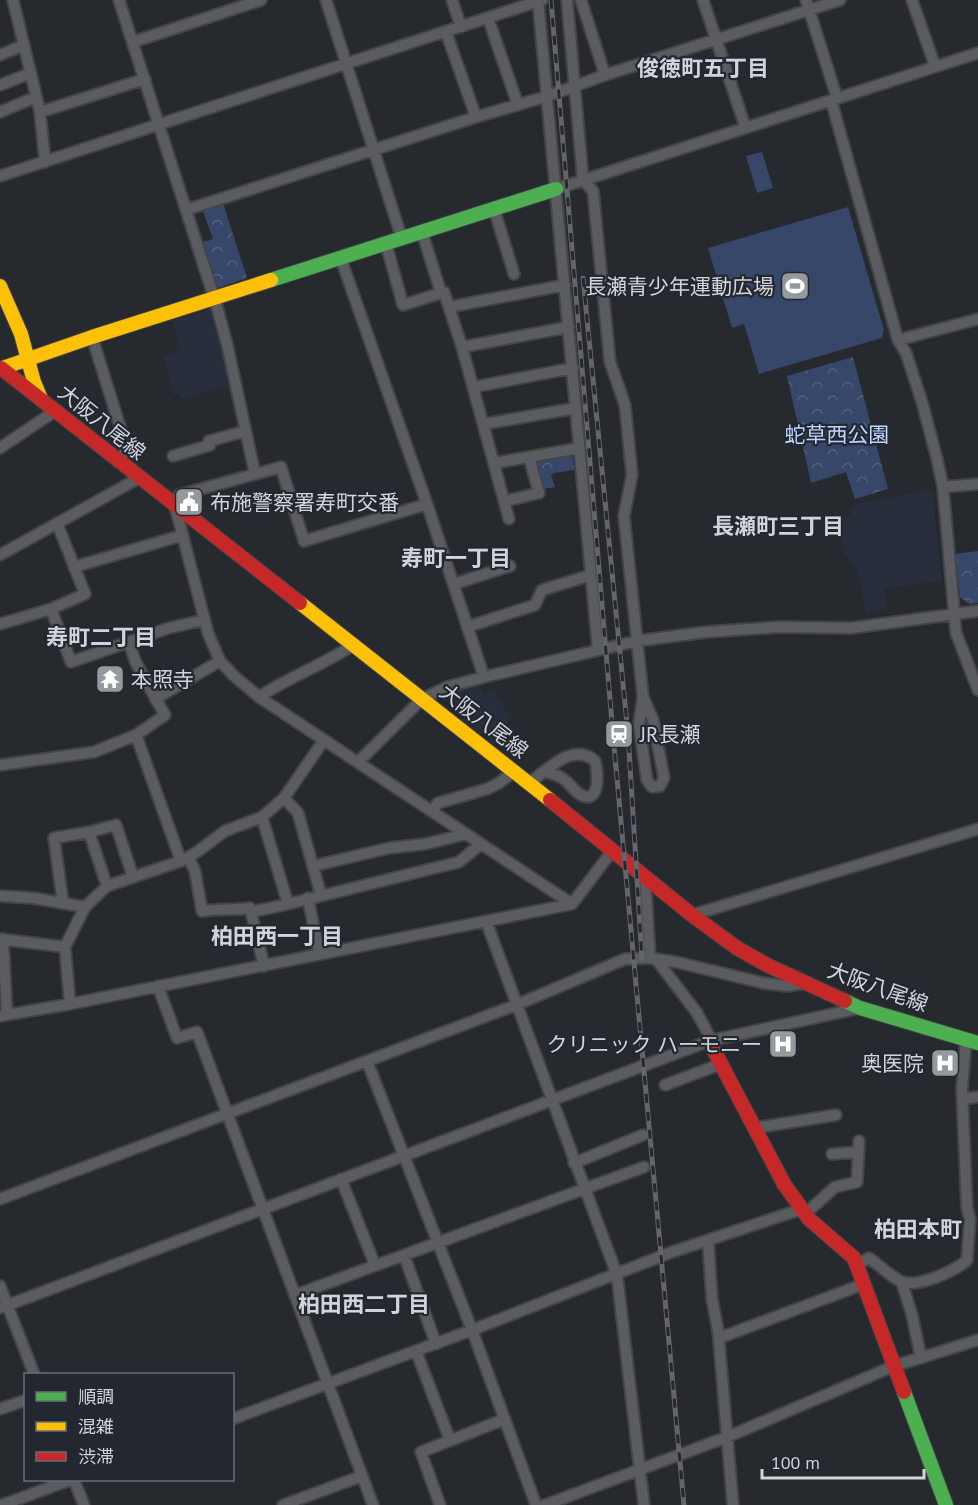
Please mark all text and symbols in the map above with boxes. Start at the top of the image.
district label: 俊徳町五丁目 [637,54,769,82]
sports icon: 長瀬青少年運動広場 [779,270,811,302]
place label: 長瀬青少年運動広場 [585,273,774,300]
street label: 大阪八尾線 [53,378,151,466]
park label: 蛇草西公園 [785,421,890,448]
public building icon: 布施警察署寿町交番 [173,486,205,518]
place label: 布施警察署寿町交番 [210,489,399,516]
district label: 長瀬町三丁目 [712,512,844,540]
district label: 寿町一丁目 [401,544,511,572]
district label: 寿町二丁目 [46,623,156,651]
temple icon: 本照寺 [94,663,126,695]
place label: 本照寺 [131,666,194,693]
street label: 大阪八尾線 [434,678,534,764]
station icon: JR長瀬 [603,718,635,750]
place label: JR長瀬 [639,721,701,748]
district label: 柏田西一丁目 [211,922,343,950]
street label: 大阪八尾線 [824,956,932,1018]
hospital icon: クリニック ハーモニー [767,1028,799,1060]
place label: クリニック ハーモニー [546,1031,762,1058]
hospital icon: 奥医院 [929,1047,961,1079]
place label: 奥医院 [861,1050,924,1077]
district label: 柏田本町 [874,1215,962,1243]
district label: 柏田西二丁目 [298,1290,430,1318]
legend [24,1373,234,1481]
text: 順調 [78,1385,114,1408]
text: 混雑 [78,1415,114,1438]
scale bar [762,1442,924,1480]
text: 渋滞 [78,1445,114,1468]
text: 100 m [771,1451,820,1474]

